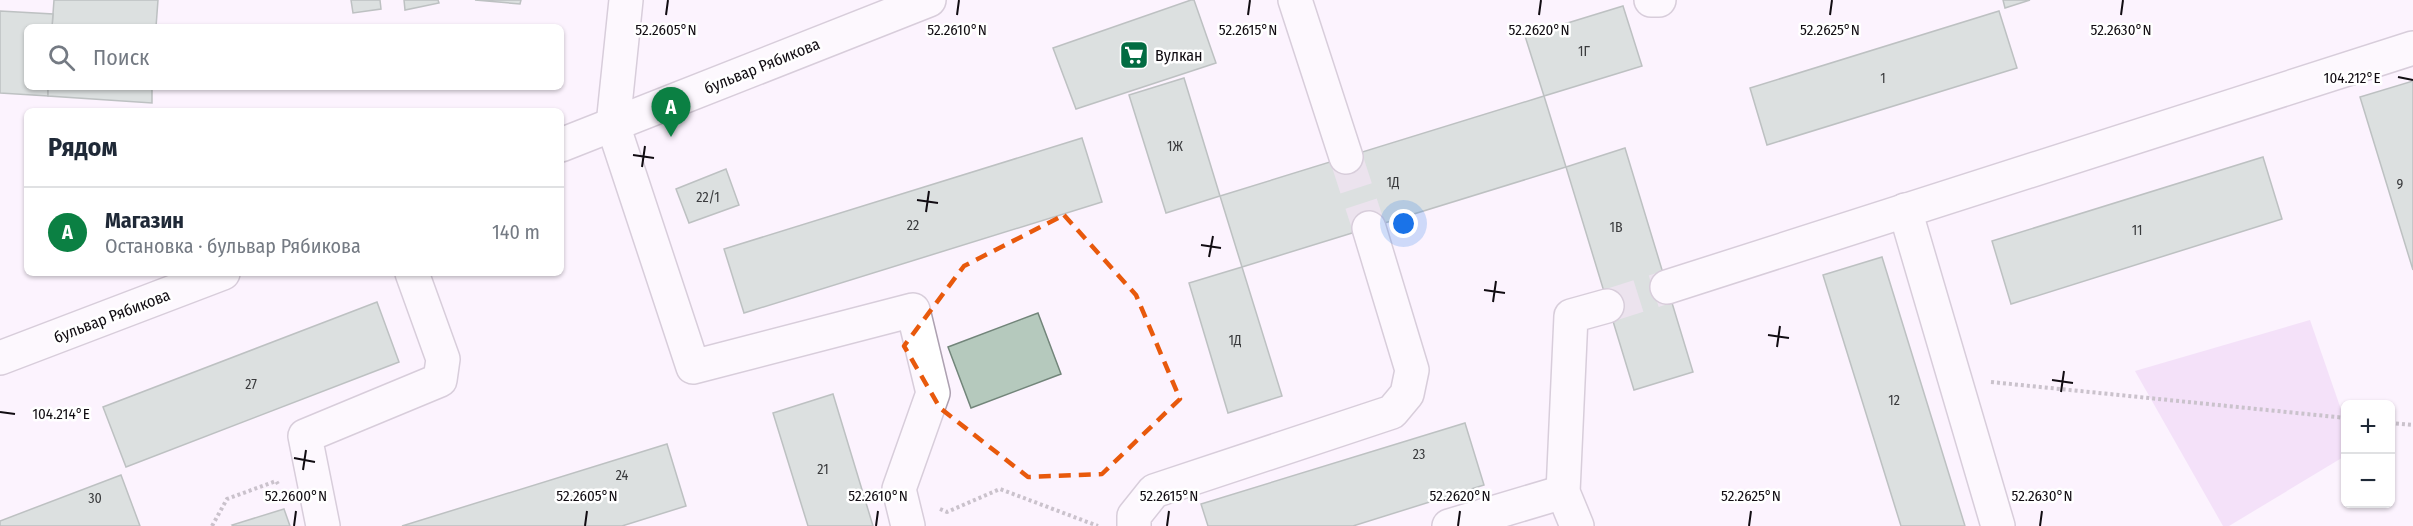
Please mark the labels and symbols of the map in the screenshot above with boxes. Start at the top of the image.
text: 52.2605°N [635,21,697,39]
text: 52.2610°N [927,21,987,39]
text: 52.2615°N [1219,21,1277,39]
text: 52.2620°N [1508,21,1570,39]
text: 52.2625°N [1800,21,1860,39]
text: 52.2630°N [2090,21,2152,39]
street label: бульвар Рябикова [701,34,823,98]
supermarket icon: Вулкан [1118,39,1150,71]
house number: 1Г [1578,43,1591,60]
place label: Вулкан [1155,46,1203,65]
text: 104.212°E [2324,69,2380,87]
house number: 1 [1880,70,1886,87]
pin: A [652,88,690,137]
house number: 1Ж [1167,138,1184,155]
house number: 1Д [1386,174,1400,191]
house number: 9 [2397,176,2404,193]
house number: 22/1 [696,189,720,206]
your location [1389,209,1418,238]
house number: 22 [907,217,919,234]
house number: 1В [1609,219,1623,236]
house number: 11 [2132,222,2142,239]
street label: бульвар Рябикова [51,285,173,347]
house number: 1Д [1228,332,1242,349]
house number: 27 [245,376,257,393]
house number: 12 [1888,392,1900,409]
text: 104.214°E [32,405,90,423]
house number: 23 [1413,446,1425,463]
house number: 21 [817,461,829,478]
house number: 24 [616,467,629,484]
text: 52.2600°N [265,487,327,505]
text: 52.2605°N [556,487,618,505]
text: 52.2610°N [848,487,908,505]
text: 52.2615°N [1140,487,1198,505]
text: 52.2620°N [1429,487,1491,505]
text: 52.2625°N [1721,487,1781,505]
text: 52.2630°N [2011,487,2073,505]
house number: 30 [88,490,102,507]

